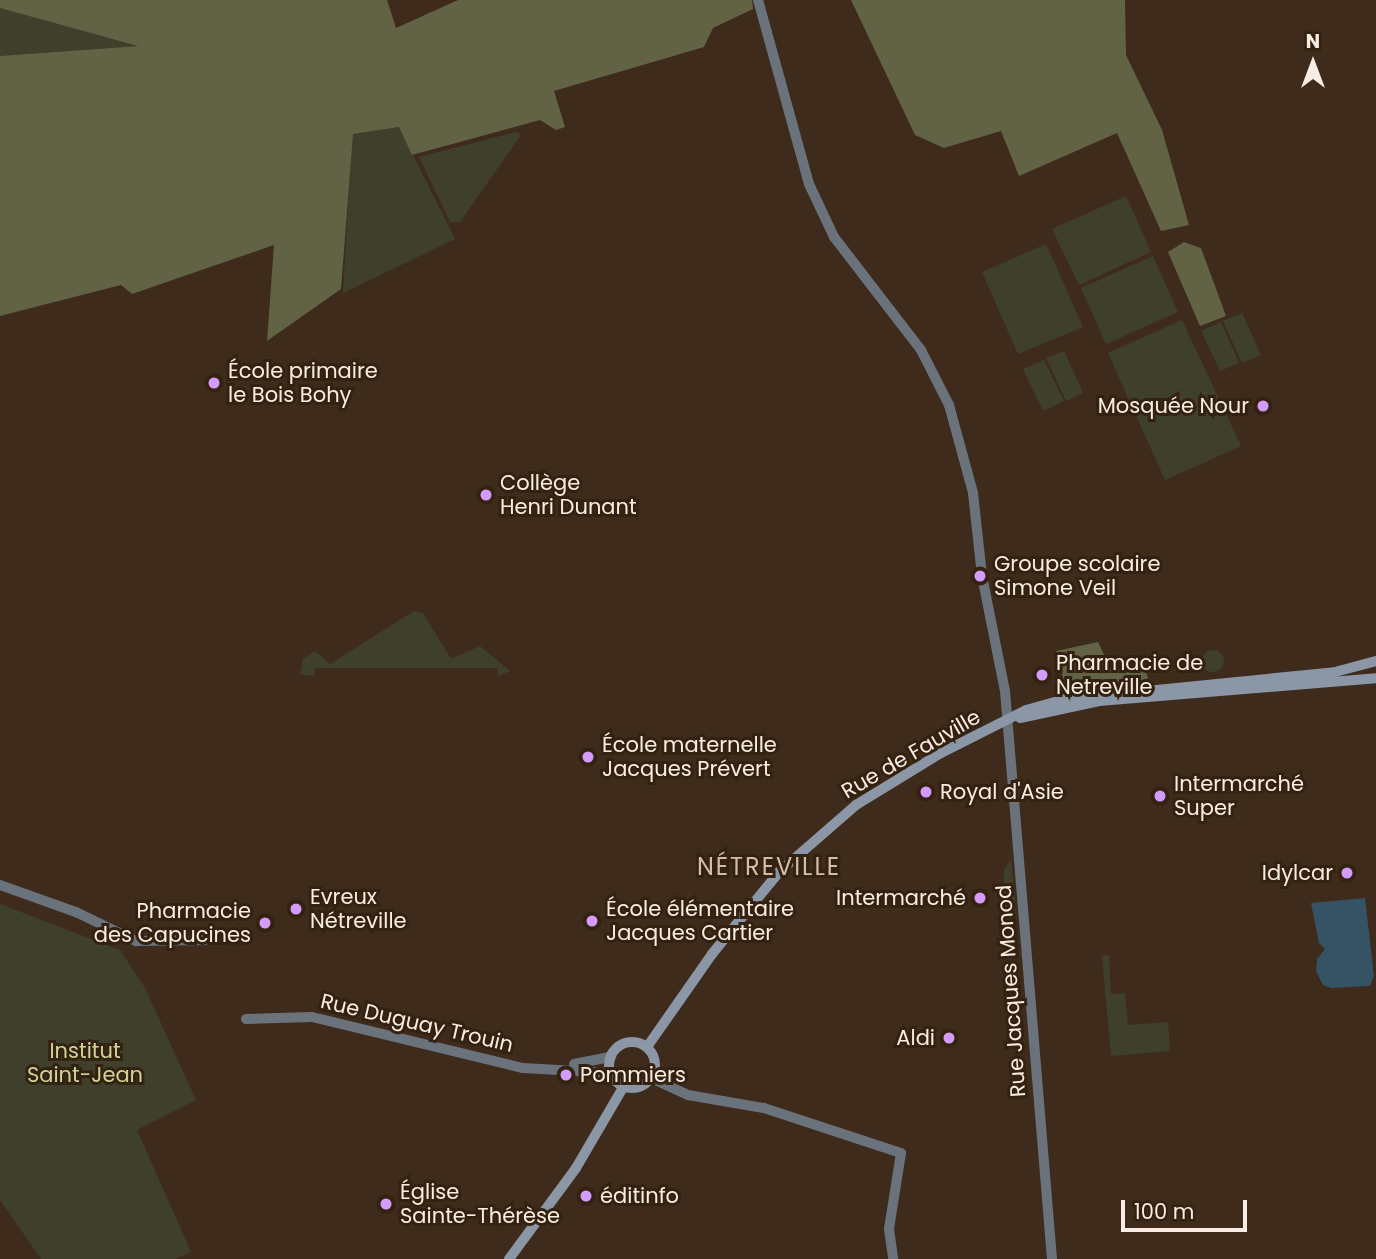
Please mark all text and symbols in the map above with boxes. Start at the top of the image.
north arrow [1278,28,1348,98]
text: N [1306,28,1320,55]
place label: École primaire le Bois Bohy [228,358,378,408]
marker: École primaire le Bois Bohy [206,375,222,391]
place label: Mosquée Nour [1098,393,1249,419]
marker: Mosquée Nour [1255,398,1271,414]
place label: Collège Henri Dunant [500,470,637,520]
marker: Collège Henri Dunant [478,487,494,503]
place label: Groupe scolaire Simone Veil [994,551,1160,601]
marker: Groupe scolaire Simone Veil [972,568,988,584]
place label: Pharmacie de Netreville [1056,650,1203,700]
marker: Pharmacie de Netreville [1034,667,1050,683]
street label: Rue de Fauville [837,704,985,804]
place label: École maternelle Jacques Prévert [602,732,777,782]
marker: École maternelle Jacques Prévert [580,749,596,765]
place label: Intermarché Super [1174,771,1304,821]
place label: Royal d'Asie [940,779,1064,805]
marker: Royal d'Asie [918,784,934,800]
marker: Intermarché Super [1152,788,1168,804]
district label: NÉTREVILLE [698,853,840,881]
place label: Idylcar [1262,860,1333,886]
marker: Idylcar [1339,865,1355,881]
place label: Evreux Nétreville [310,884,407,934]
street label: Rue Jacques Monod [991,884,1031,1098]
place label: Intermarché [836,885,966,911]
marker: Intermarché [972,890,988,906]
place label: École élémentaire Jacques Cartier [606,896,794,946]
place label: Pharmacie des Capucines [94,898,251,948]
marker: Evreux Nétreville [288,901,304,917]
marker: École élémentaire Jacques Cartier [584,913,600,929]
marker: Pharmacie des Capucines [257,915,273,931]
street label: Rue Duguay Trouin [318,989,516,1057]
place label: Aldi [896,1025,935,1051]
marker: Aldi [941,1030,957,1046]
park label: Institut Saint-Jean [27,1038,143,1088]
place label: Pommiers [580,1062,686,1088]
marker: Pommiers [558,1067,574,1083]
place label: Église Sainte-Thérèse [400,1179,560,1229]
place label: éditinfo [600,1183,679,1209]
scale bar [1124,1186,1250,1230]
marker: éditinfo [578,1188,594,1204]
marker: Église Sainte-Thérèse [378,1196,394,1212]
text: 100 m [1134,1197,1194,1226]

